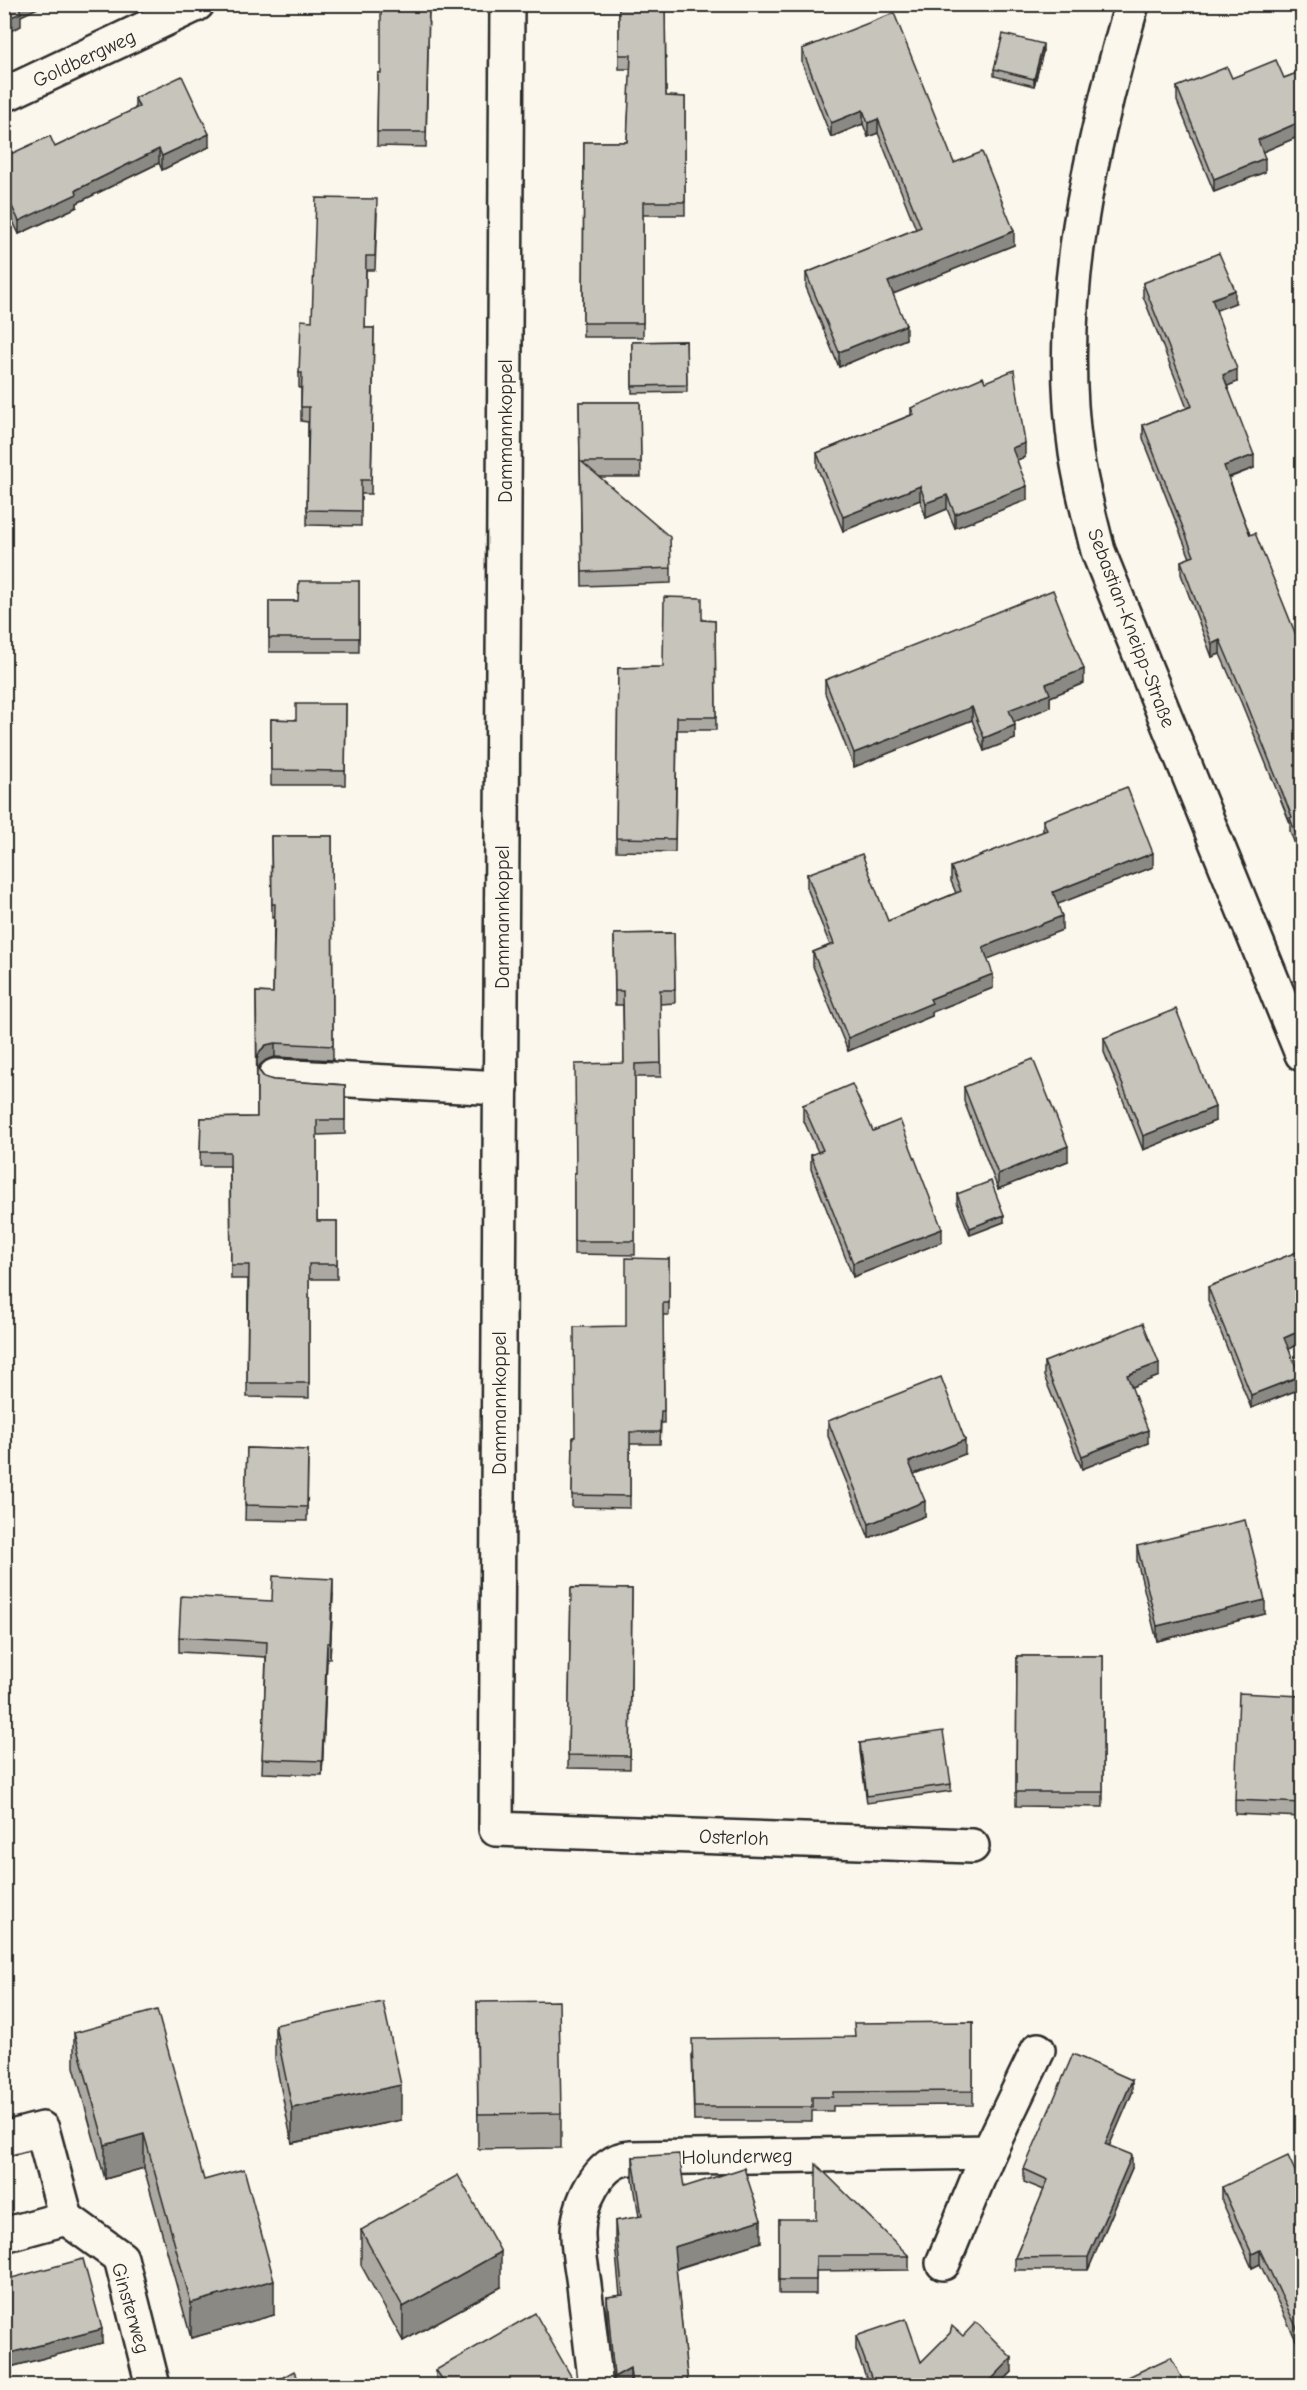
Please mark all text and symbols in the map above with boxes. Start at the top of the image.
street label: Goldbergweg [29,25,139,92]
street label: Dammannkoppel [494,359,517,503]
street label: Sebastian-Kneipp-Straße [1083,525,1180,731]
street label: Dammannkoppel [491,845,514,989]
street label: Dammannkoppel [488,1331,511,1475]
street label: Osterloh [699,1825,769,1850]
street label: Holunderweg [681,2144,793,2169]
street label: Ginsterweg [107,2260,154,2356]

